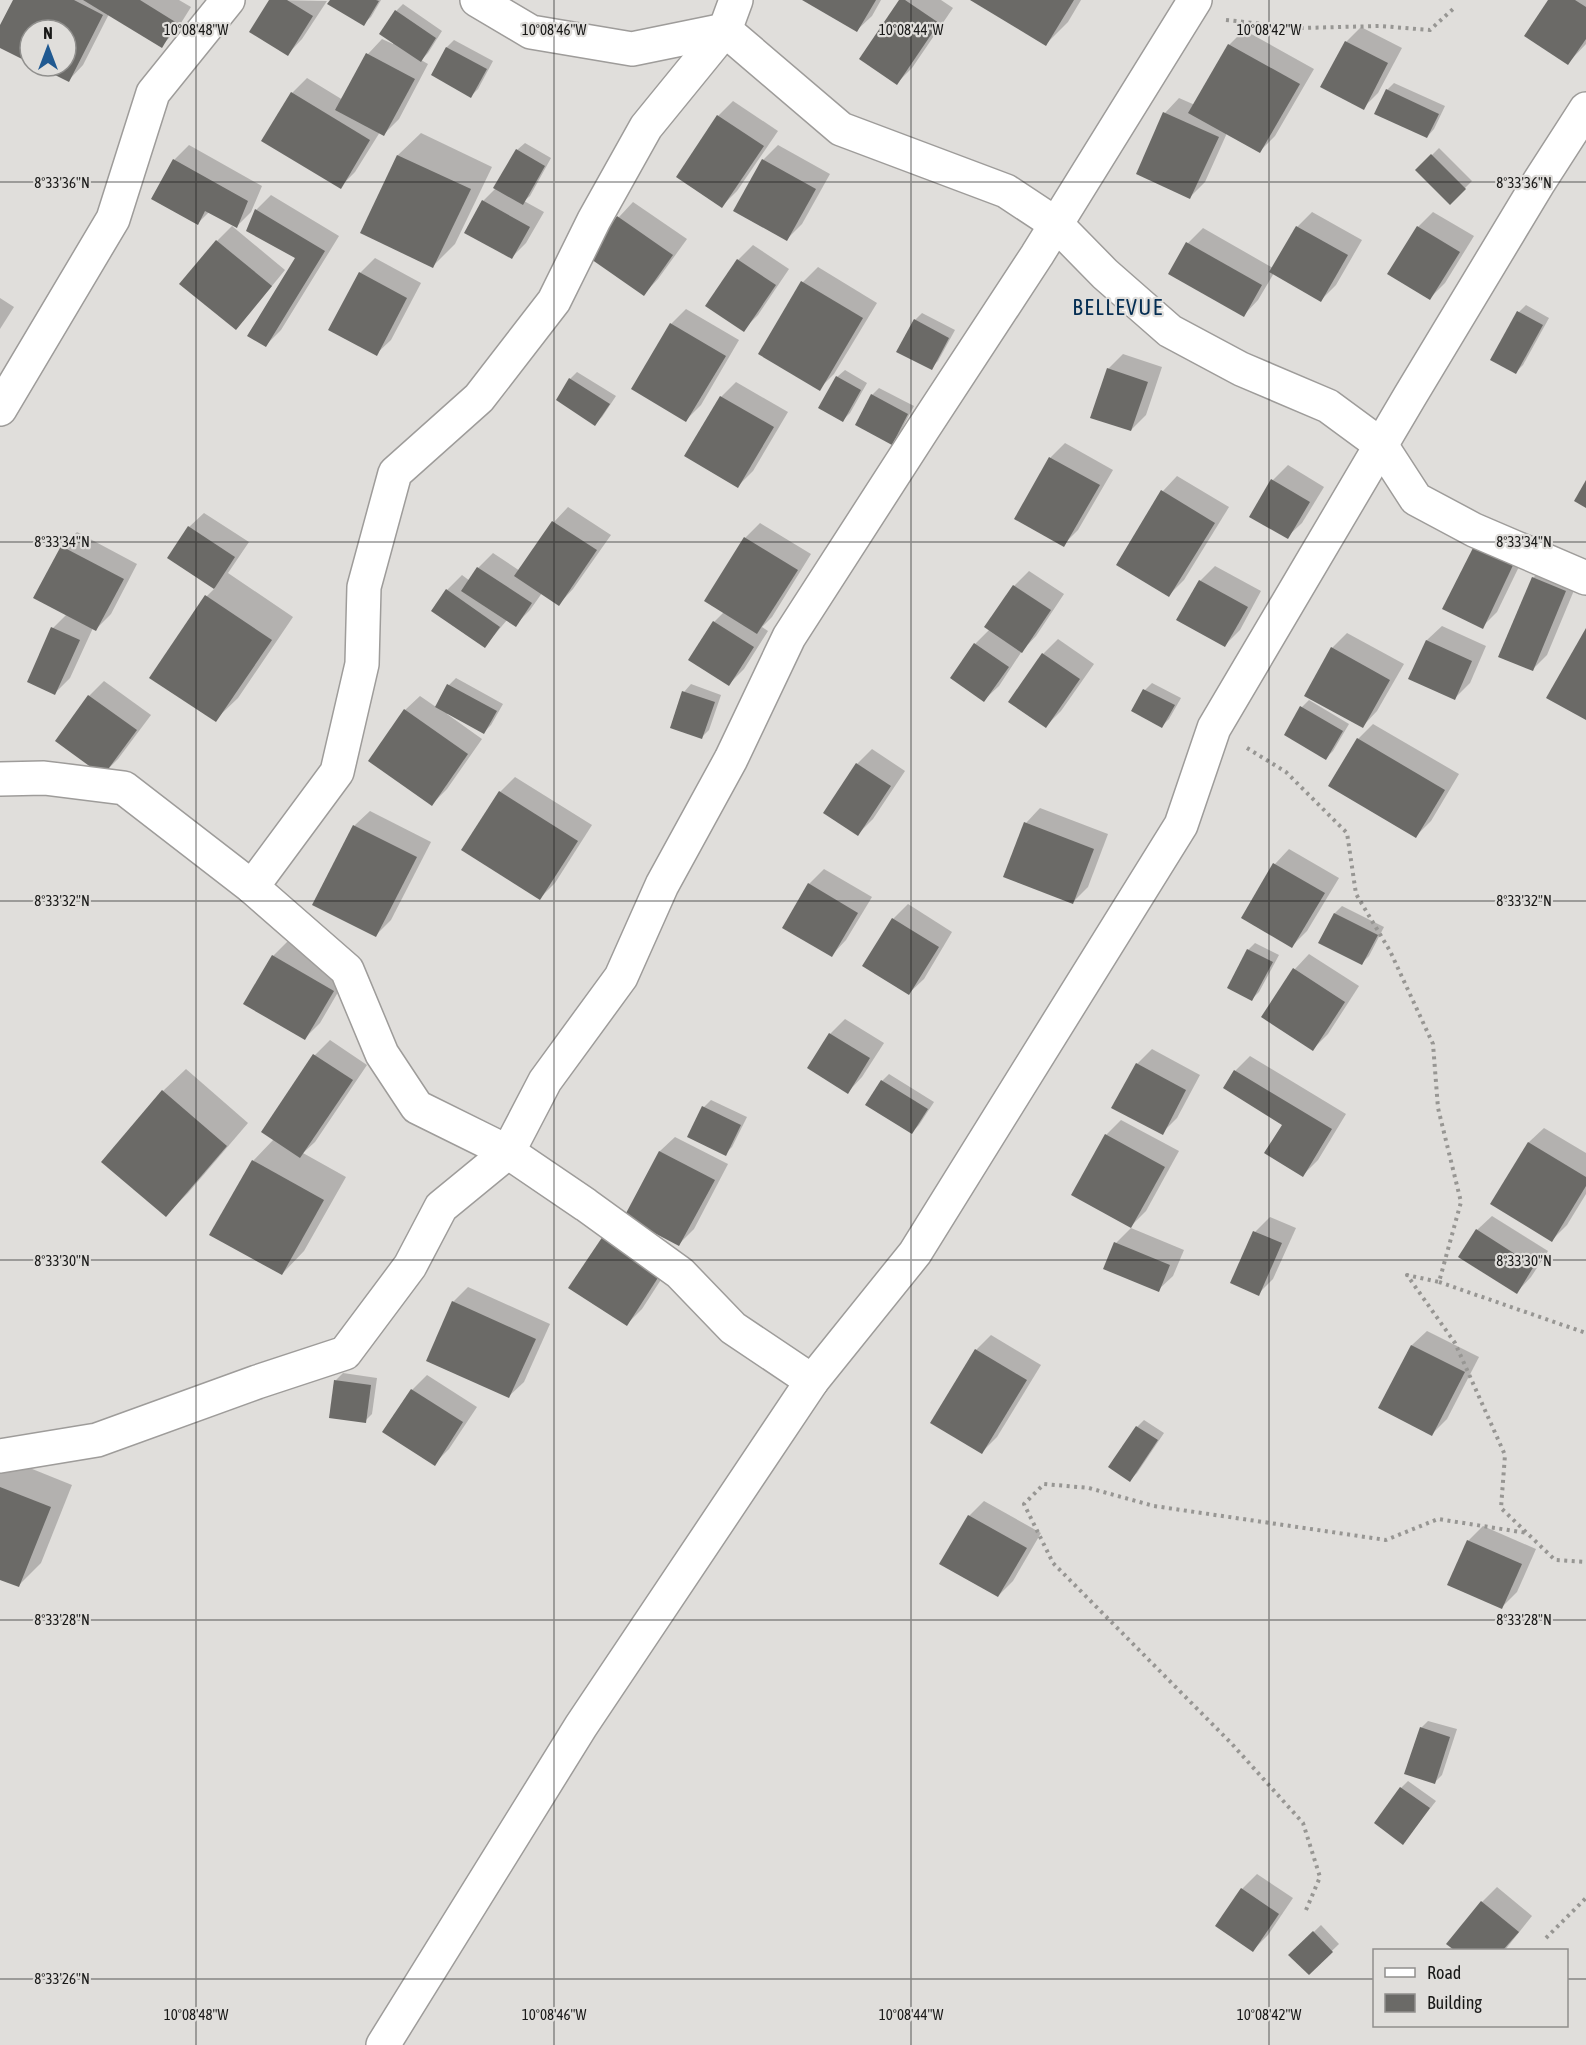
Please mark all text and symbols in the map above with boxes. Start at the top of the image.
north arrow [18,18,78,78]
text: 10°08'48"W [164,21,228,38]
text: 10°08'46"W [522,21,586,38]
text: 10°08'44"W [879,21,943,38]
text: 10°08'42"W [1237,21,1301,38]
text: N [43,24,53,42]
text: 8°33'36"N [34,174,90,191]
text: 8°33'36"N [1496,174,1552,191]
district label: BELLEVUE [1072,294,1164,320]
text: 8°33'34"N [34,533,90,550]
text: 8°33'34"N [1496,533,1552,550]
text: 8°33'32"N [34,892,90,909]
text: 8°33'32"N [1496,892,1552,909]
text: 8°33'30"N [34,1252,90,1269]
text: 8°33'30"N [1496,1252,1552,1269]
text: 8°33'28"N [34,1611,90,1628]
text: 8°33'28"N [1496,1611,1552,1628]
legend [1373,1949,1568,2027]
text: Road [1427,1962,1461,1983]
text: 8°33'26"N [34,1970,90,1987]
text: Building [1427,1992,1482,2013]
text: 10°08'48"W [164,2006,228,2023]
text: 10°08'46"W [522,2006,586,2023]
text: 10°08'44"W [879,2006,943,2023]
text: 10°08'42"W [1237,2006,1301,2023]

